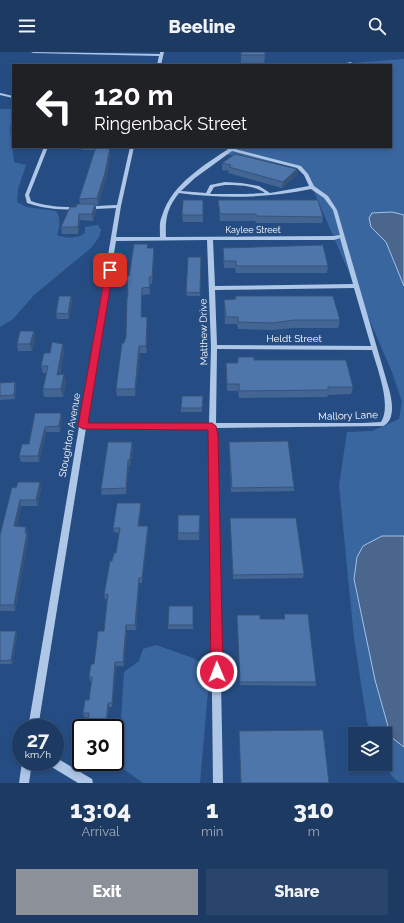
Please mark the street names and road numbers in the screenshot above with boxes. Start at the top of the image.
street label: Kaylee Street [225,225,281,235]
street label: Matthew Drive [197,298,210,365]
street label: Heldt Street [266,333,323,344]
street label: Stoughton Avenue [57,392,82,478]
street label: Mallory Lane [318,409,378,422]

